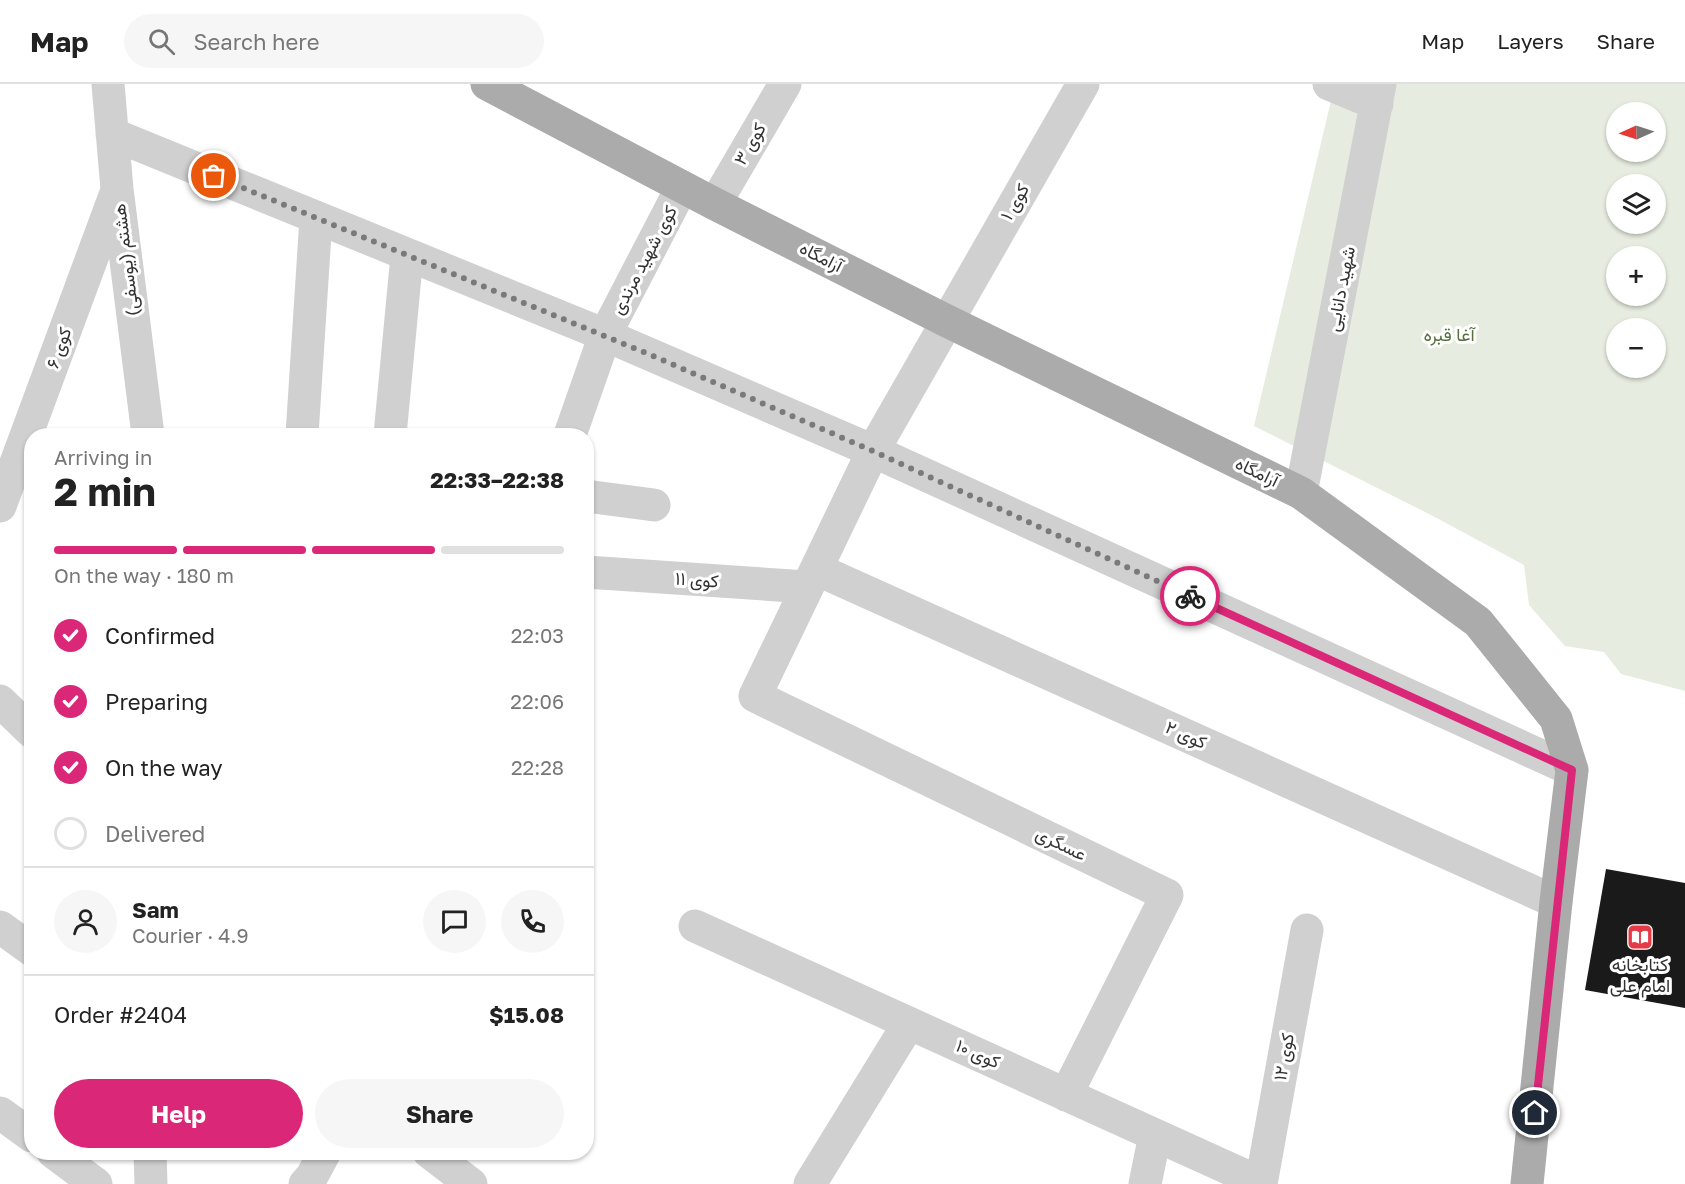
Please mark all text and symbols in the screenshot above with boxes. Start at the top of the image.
search box [124,14,544,68]
text: Map [30,25,88,58]
icon: search [145,25,178,58]
text: Search here [193,28,319,55]
text: Map [1421,28,1464,54]
text: Layers [1497,28,1564,54]
text: Share [1597,28,1655,54]
north arrow [1606,102,1666,162]
map controls [1606,102,1666,378]
street label: کوی ۳ [728,118,771,169]
pin [188,150,239,201]
icon: bag [197,159,230,192]
button: layers [1606,174,1666,234]
street label: کوی ۱ [995,179,1034,224]
street label: هشتم (یوسفی) [107,202,145,318]
street label: کوی شهید مرندی [605,202,682,318]
street label: آرامگاه [796,236,848,278]
street label: شهید دانایی [1321,244,1360,333]
button: + [1606,246,1666,306]
button: − [1606,318,1666,378]
park label: آغا قبره [1423,323,1476,346]
street label: کوی ۶ [41,324,77,371]
text: Arriving in [54,445,152,469]
street label: آرامگاه [1232,451,1284,493]
text: 22:33–22:38 [430,466,564,493]
text: 2 min [54,468,156,515]
text: On the way · 180 m [54,563,234,587]
courier [1160,566,1220,626]
street label: کوی ۱۱ [674,567,720,592]
icon: bike [1174,580,1207,613]
icon: check [54,619,87,652]
text: Confirmed [105,622,215,649]
text: 22:03 [511,623,564,647]
icon: check [54,685,87,718]
text: Preparing [105,688,208,715]
text: 22:06 [510,689,564,713]
street label: کوی ۲ [1162,715,1210,754]
icon: check [54,751,87,784]
text: On the way [105,754,223,781]
text: 22:28 [511,755,564,779]
text: Delivered [105,820,205,847]
street label: عسگری [1032,822,1090,866]
button: person [54,890,117,953]
button: chat [423,890,486,953]
button: phone [501,890,564,953]
text: Sam [132,896,179,923]
library icon: کتابخانه امام علی [1625,922,1655,952]
text: Courier · 4.9 [132,923,249,947]
place label: کتابخانه امام علی [1610,953,1670,998]
text: Order #2404 [54,1001,187,1028]
text: $15.08 [489,1001,564,1028]
street label: کوی ۱۲ [1268,1031,1299,1082]
street label: کوی ۱۰ [953,1034,1004,1073]
button: Help [54,1079,303,1148]
button: Share [315,1079,564,1148]
pin [1509,1087,1560,1138]
icon: home [1518,1096,1551,1129]

